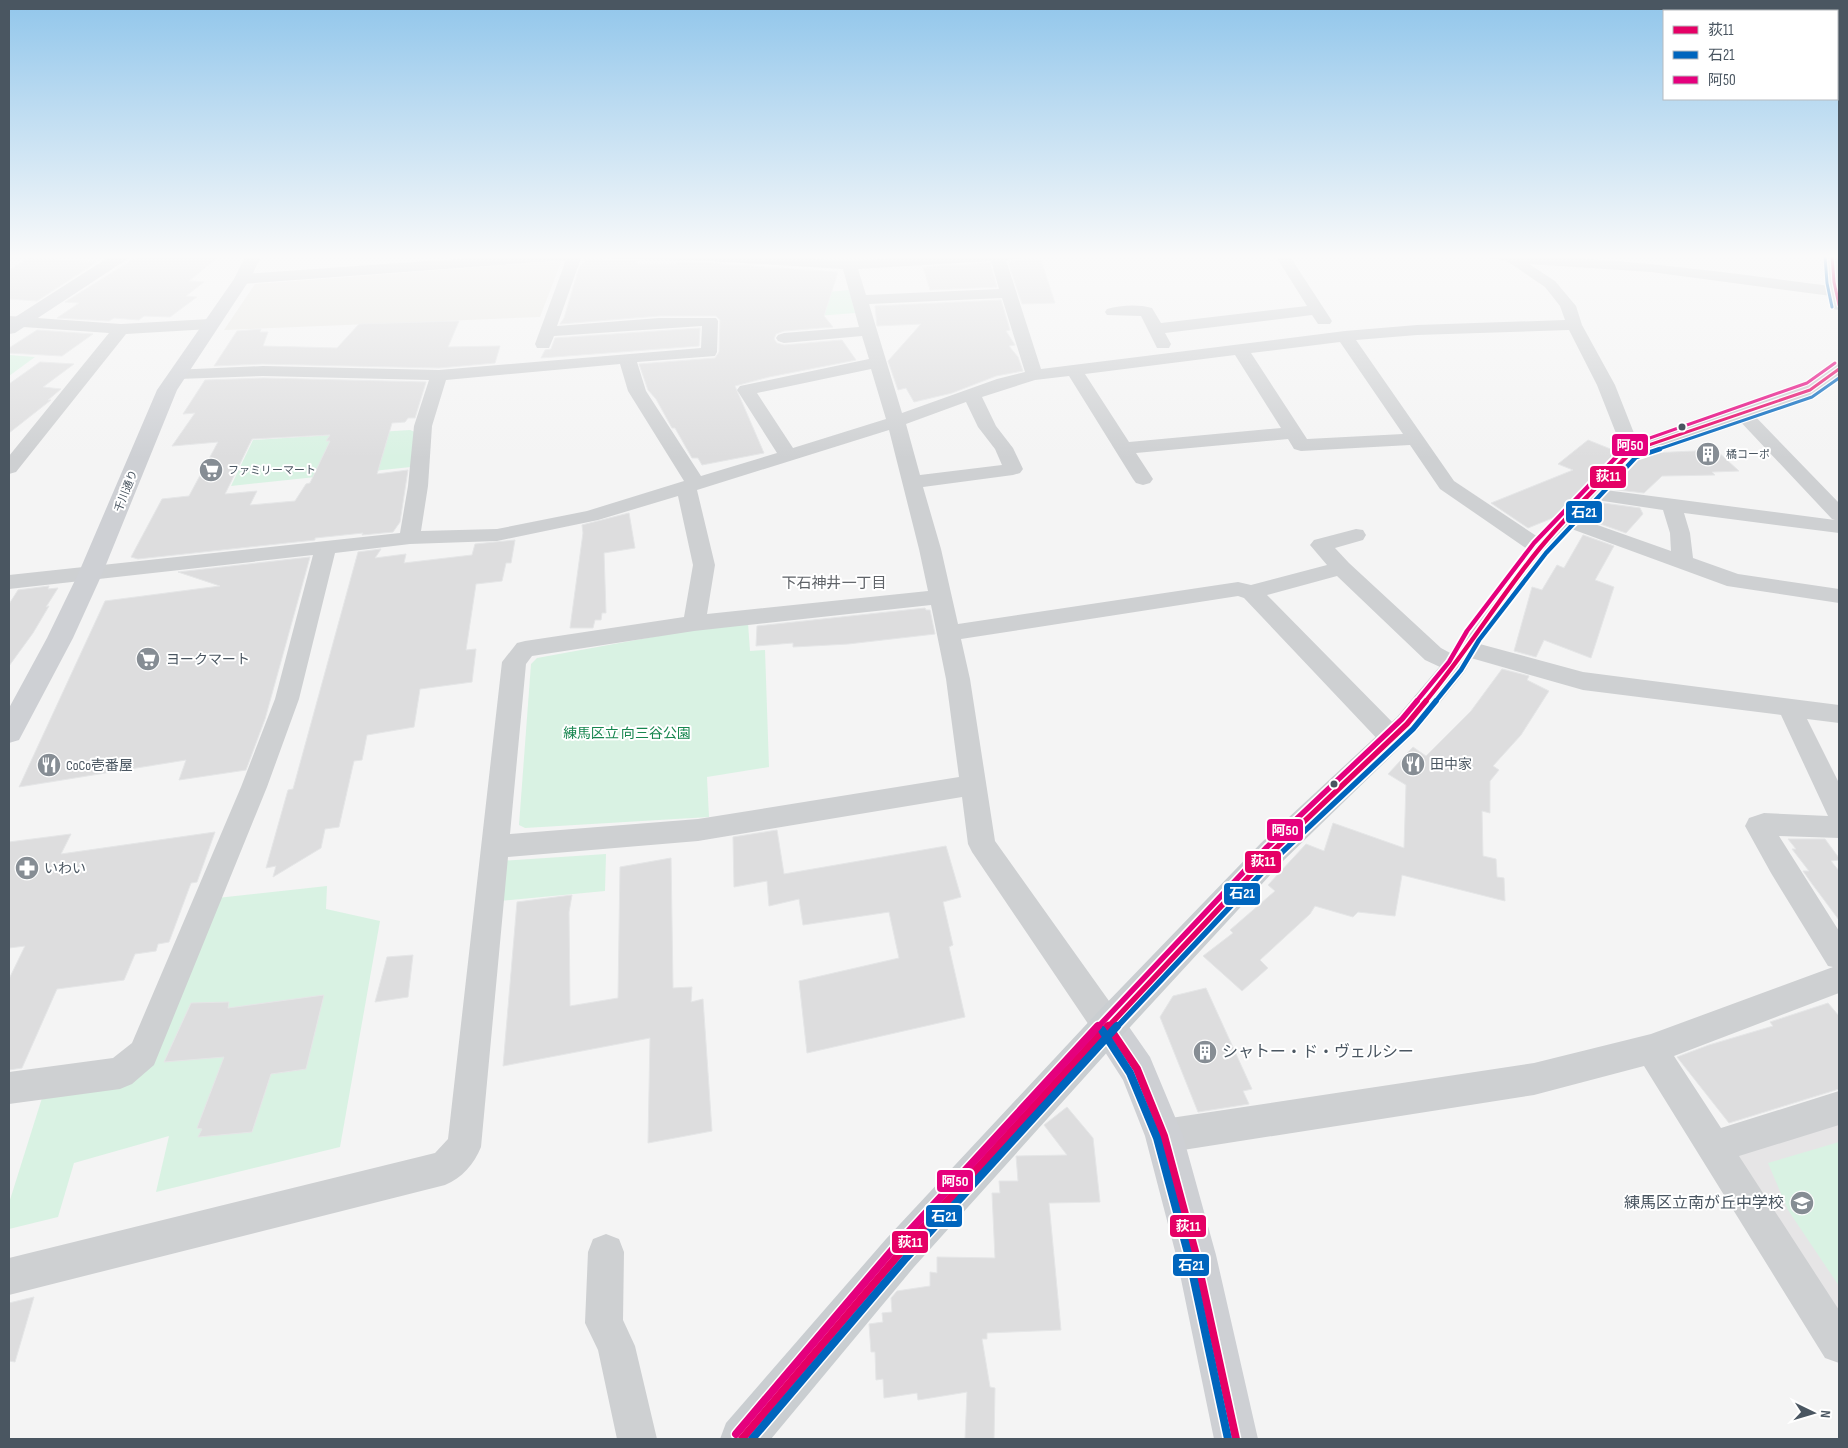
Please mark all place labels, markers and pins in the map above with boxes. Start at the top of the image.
unlabelled marker [1677,422,1687,432]
building icon: 橘コーポ [1695,441,1721,467]
place label: 橘コーポ [1726,448,1770,461]
supermarket icon: ファミリーマート [198,457,224,483]
place label: ファミリーマート [228,464,316,477]
supermarket icon: ヨークマート [135,646,161,672]
place label: ヨークマート [166,651,250,668]
restaurant icon: 田中家 [1400,751,1426,777]
restaurant icon: CoCo壱番屋 [36,752,62,778]
place label: 田中家 [1430,756,1472,773]
place label: CoCo壱番屋 [66,757,133,774]
unlabelled marker [1329,779,1339,789]
pharmacy icon: いわい [14,855,40,881]
place label: いわい [44,860,86,877]
building icon: シャトー・ド・ヴェルシー [1192,1039,1218,1065]
place label: シャトー・ド・ヴェルシー [1222,1043,1414,1062]
school or university icon: 練馬区立南が丘中学校 [1789,1190,1815,1216]
place label: 練馬区立南が丘中学校 [1624,1194,1784,1213]

